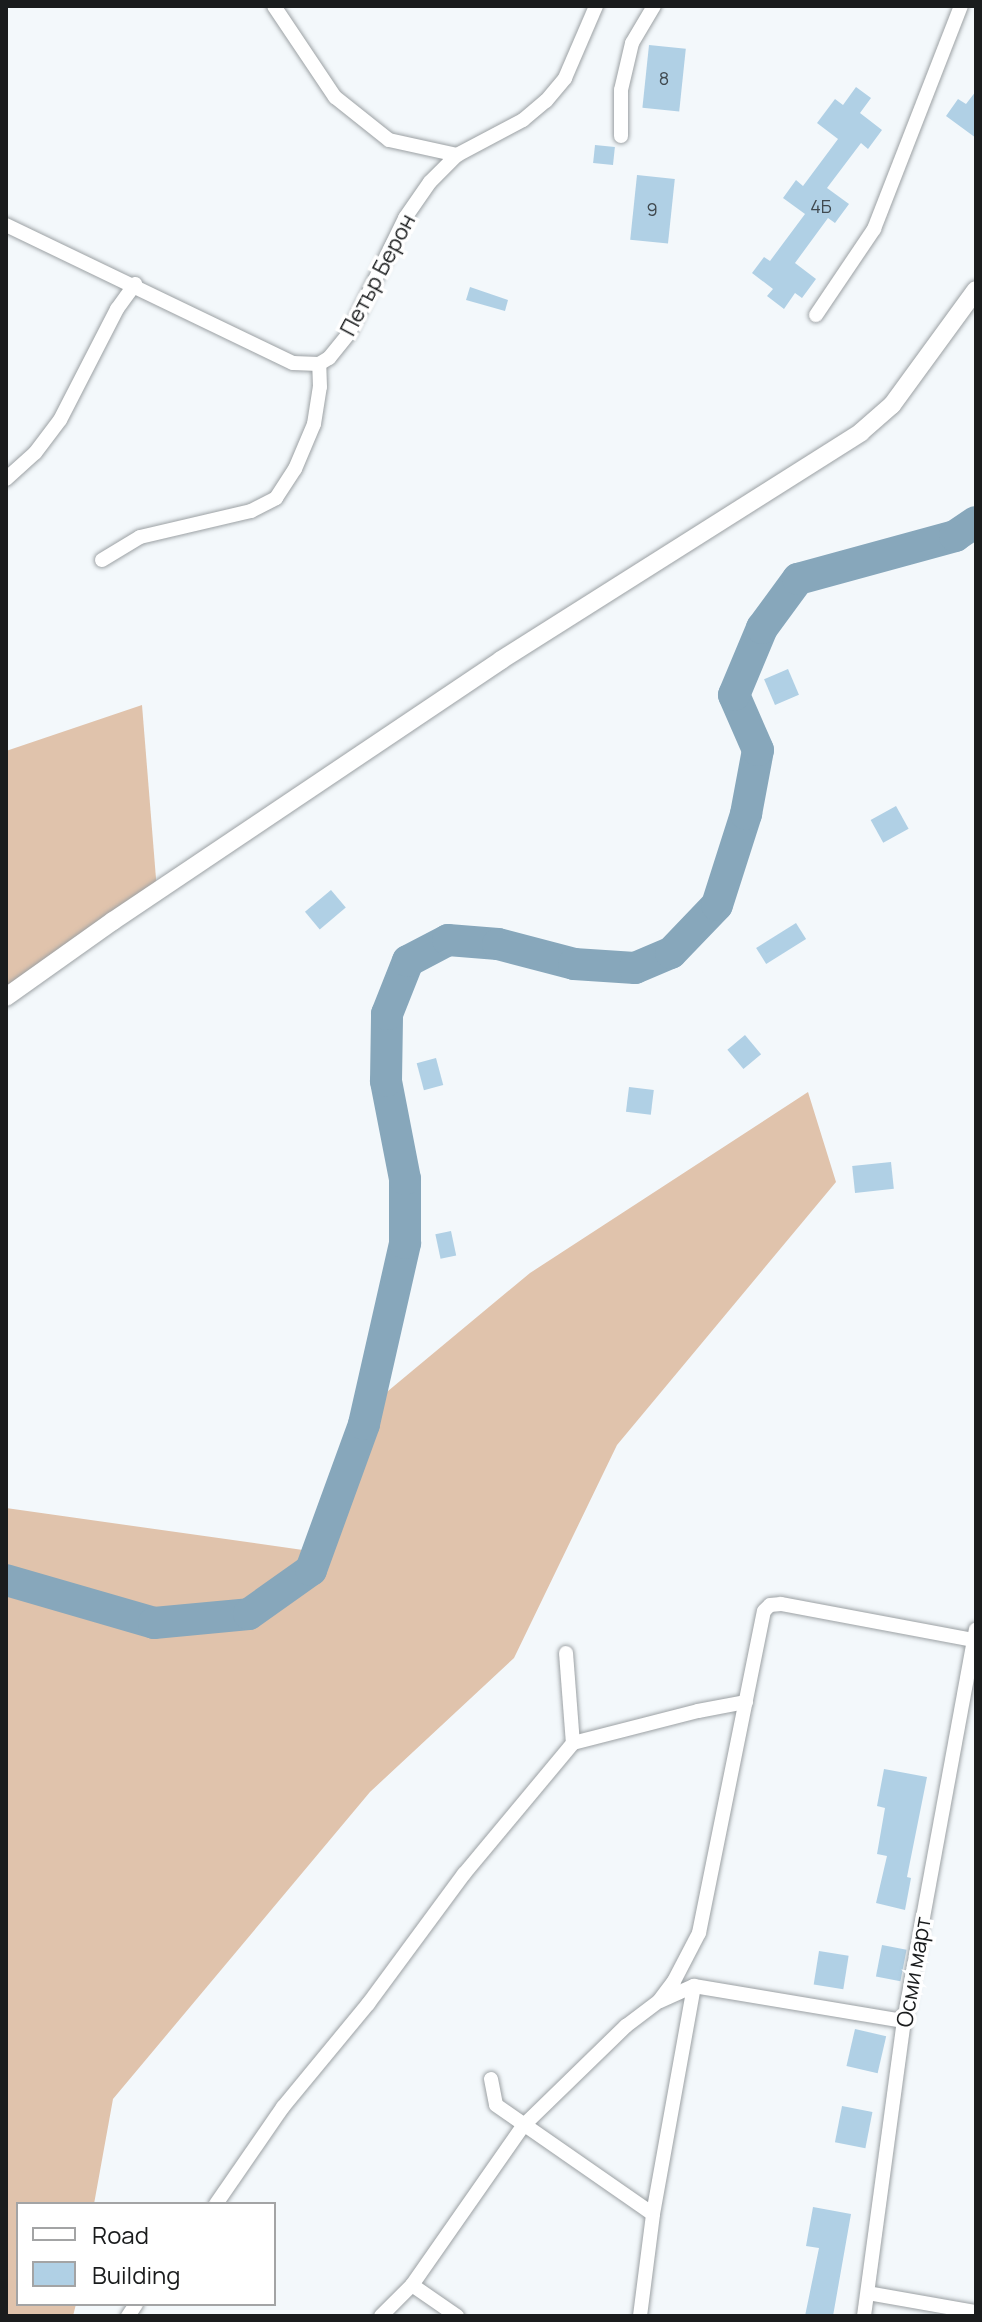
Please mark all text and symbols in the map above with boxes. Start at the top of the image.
house number: 8 [659,67,669,89]
house number: 4Б [810,195,832,217]
house number: 9 [646,198,658,220]
street label: Петър Берон [335,210,421,340]
street label: Осми март [891,1915,937,2029]
legend [16,2202,276,2306]
text: Road [92,2218,149,2251]
text: Building [92,2258,180,2291]

